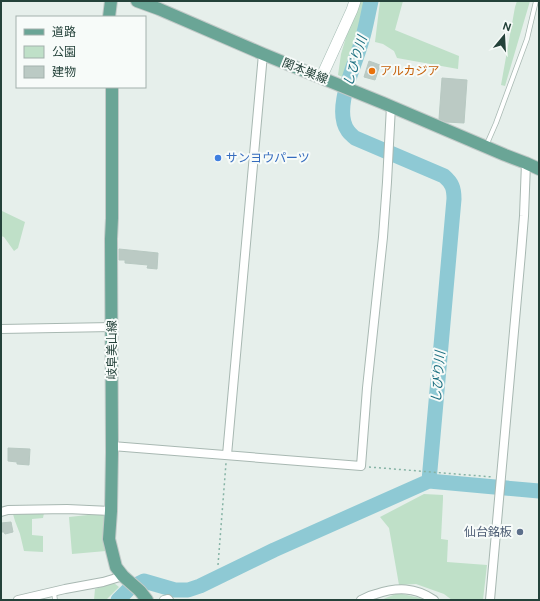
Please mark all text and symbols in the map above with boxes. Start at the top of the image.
legend [16,16,146,88]
north arrow [484,16,524,56]
text: N [501,19,513,34]
text: 道路 [52,24,76,40]
water label: しびり川 [339,32,371,88]
text: 公園 [52,44,76,60]
street label: 関本巣線 [280,55,330,87]
place label: アルカジア [380,63,440,79]
text: 建物 [52,64,76,80]
marker: アルカジア [367,66,377,76]
place label: サンヨウパーツ [226,150,310,166]
marker: サンヨウパーツ [213,153,223,163]
street label: 岐阜美山線 [104,320,120,380]
water label: しびり川 [427,348,449,404]
place label: 仙台銘板 [464,524,512,540]
marker: 仙台銘板 [515,527,525,537]

